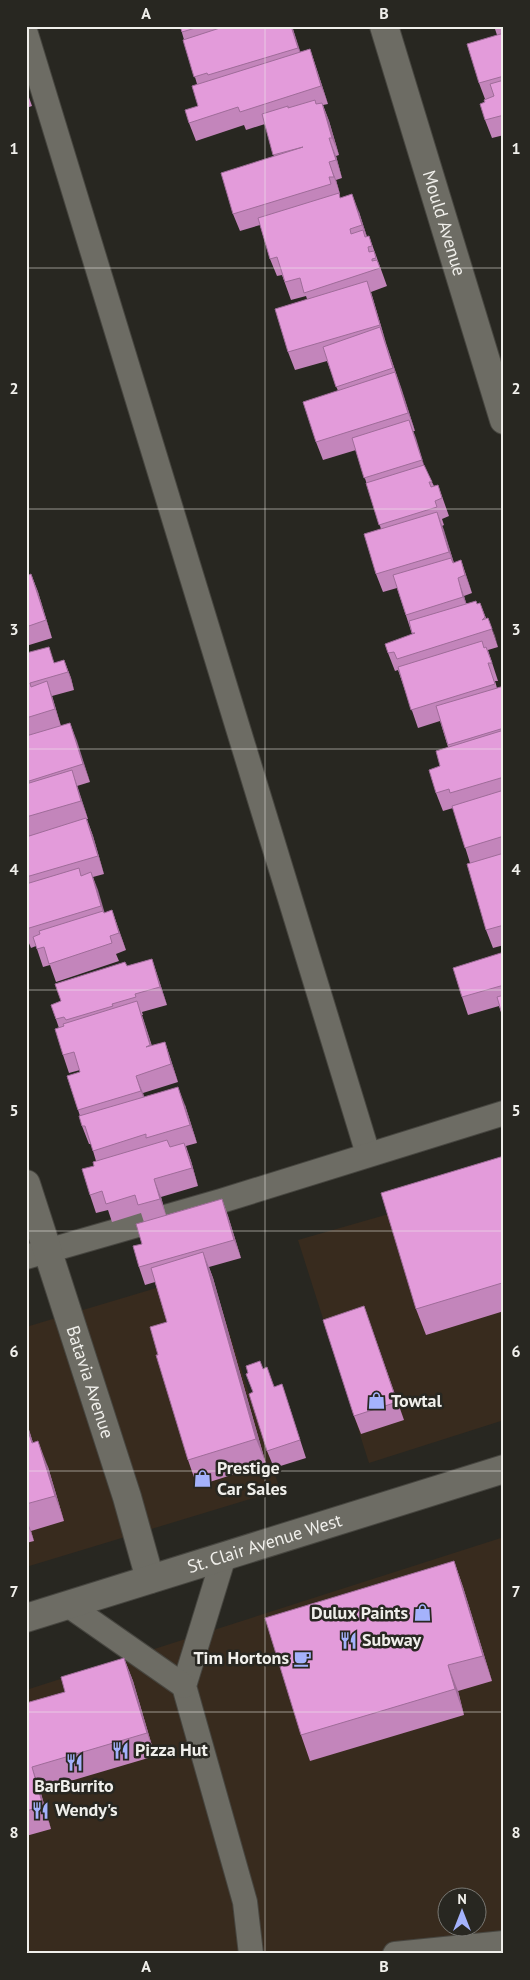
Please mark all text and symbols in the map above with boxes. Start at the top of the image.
text: A [141,3,151,23]
text: B [379,3,389,23]
text: 1 [9,138,19,158]
text: 1 [511,138,521,158]
street label: Mould Avenue [418,167,471,278]
text: 2 [9,378,19,398]
text: 2 [511,378,521,398]
text: 3 [9,619,19,639]
text: 3 [511,619,521,639]
text: 4 [9,859,19,879]
text: 4 [511,859,521,879]
text: 5 [9,1100,19,1120]
text: 5 [511,1100,521,1120]
street label: Batavia Avenue [61,1322,119,1441]
text: 6 [9,1341,19,1361]
text: 6 [511,1341,521,1361]
place label: Towtal [391,1389,442,1412]
shop icon: Towtal [367,1391,387,1411]
place label: Prestige Car Sales [217,1456,288,1500]
shop icon: Prestige Car Sales [193,1468,213,1488]
street label: St. Clair Avenue West [184,1508,345,1578]
text: 7 [9,1581,19,1601]
text: 7 [511,1581,521,1601]
place label: Dulux Paints [311,1601,408,1624]
shop icon: Dulux Paints [412,1603,432,1623]
place label: Subway [362,1628,422,1651]
restaurant icon: Subway [338,1630,358,1650]
place label: Tim Hortons [193,1646,289,1669]
cafe icon: Tim Hortons [293,1648,313,1668]
place label: Pizza Hut [135,1738,209,1761]
restaurant icon: Pizza Hut [111,1740,131,1760]
restaurant icon: BarBurrito [64,1753,84,1773]
place label: BarBurrito [34,1774,114,1797]
place label: Wendy's [55,1798,118,1821]
restaurant icon: Wendy's [31,1800,51,1820]
text: 8 [9,1822,19,1842]
text: 8 [511,1822,521,1842]
north arrow [438,1888,488,1938]
text: N [457,1890,467,1908]
text: A [141,1956,151,1976]
text: B [379,1956,389,1976]

